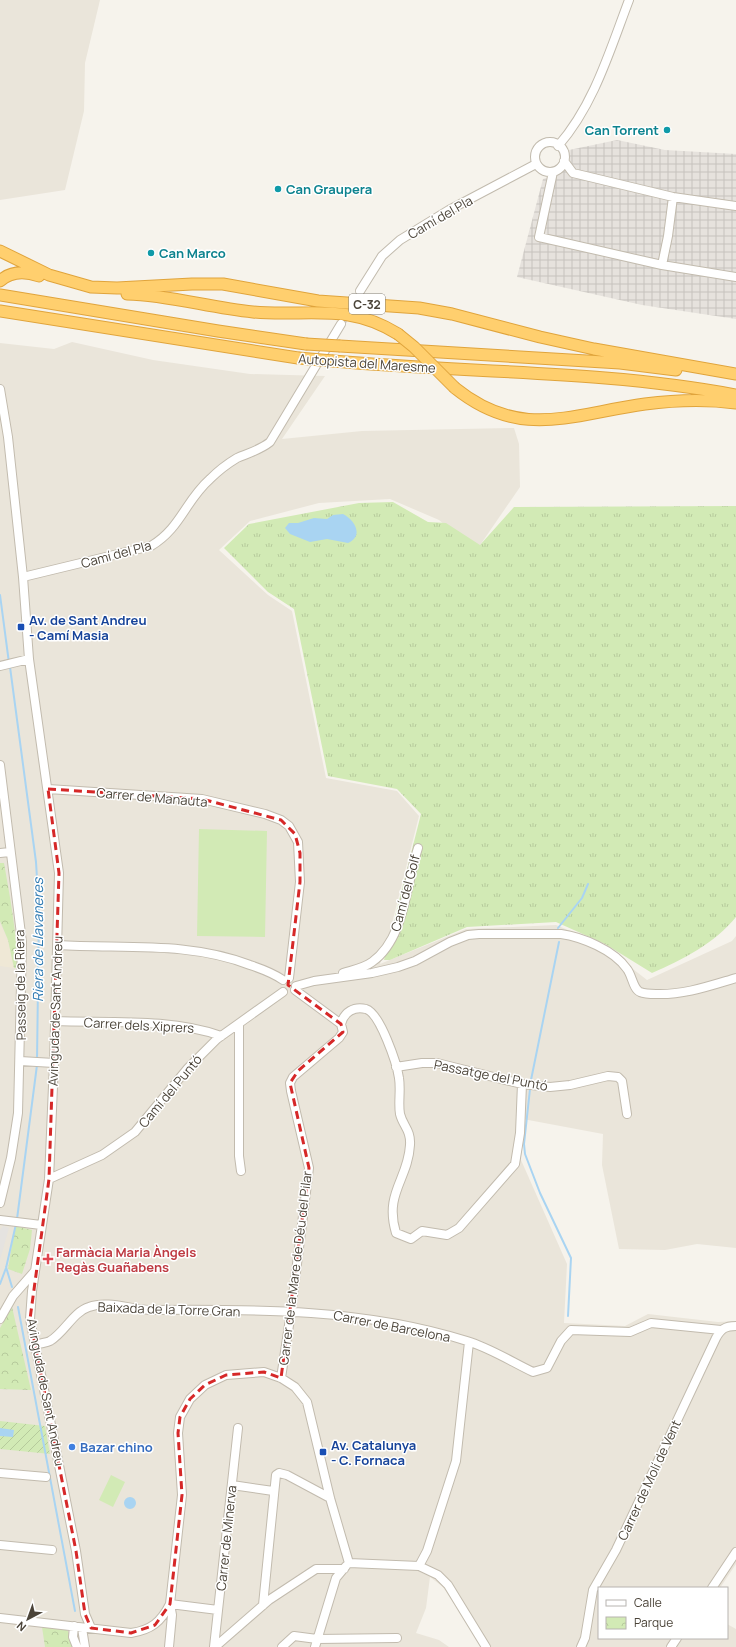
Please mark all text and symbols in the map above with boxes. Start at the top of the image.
place label: Can Torrent [585,121,659,139]
marker: Can Torrent [662,125,672,135]
place label: Can Graupera [286,180,372,198]
marker: Can Graupera [273,184,283,194]
street label: Camí del Pla [404,191,476,243]
place label: Can Marco [159,244,226,262]
marker: Can Marco [146,248,156,258]
road number: C-32 [349,294,385,314]
street label: Autopista del Maresme [298,349,437,377]
street label: Camí del Pla [79,536,153,572]
place label: Av. de Sant Andreu - Camí Masia [29,611,147,644]
marker: Av. de Sant Andreu - Camí Masia [16,622,26,632]
street label: Carrer de Manauta [96,783,208,811]
street label: Camí del Golf [386,852,424,933]
water label: Riera de Llavaneres [28,876,47,1002]
street label: Passeig de la Riera [10,930,30,1040]
street label: Avinguda de Sant Andreu [43,936,67,1086]
street label: Carrer dels Xiprers [83,1013,195,1037]
street label: Camí del Puntó [134,1050,206,1131]
street label: Passatge del Puntó [433,1055,550,1095]
street label: Carrer de la Mare de Déu del Pilar [274,1170,316,1366]
place label: Farmàcia Maria Àngels Regàs Guañabens [56,1243,196,1276]
marker: Farmàcia Maria Àngels Regàs Guañabens [43,1254,53,1264]
street label: Baixada de la Torre Gran [97,1298,241,1320]
street label: Carrer de Barcelona [332,1306,452,1346]
street label: Avinguda de Sant Andreu [23,1317,69,1467]
street label: Carrer de Molí de Vent [613,1417,685,1543]
place label: Av. Catalunya - C. Fornaca [331,1436,416,1469]
place label: Bazar chino [80,1438,153,1456]
marker: Bazar chino [67,1442,77,1452]
marker: Av. Catalunya - C. Fornaca [318,1447,328,1457]
street label: Carrer de Minerva [212,1484,240,1592]
legend [598,1587,728,1639]
text: Calle [634,1594,662,1611]
north arrow [8,1599,48,1639]
text: Parque [634,1614,673,1631]
text: N [13,1619,29,1635]

